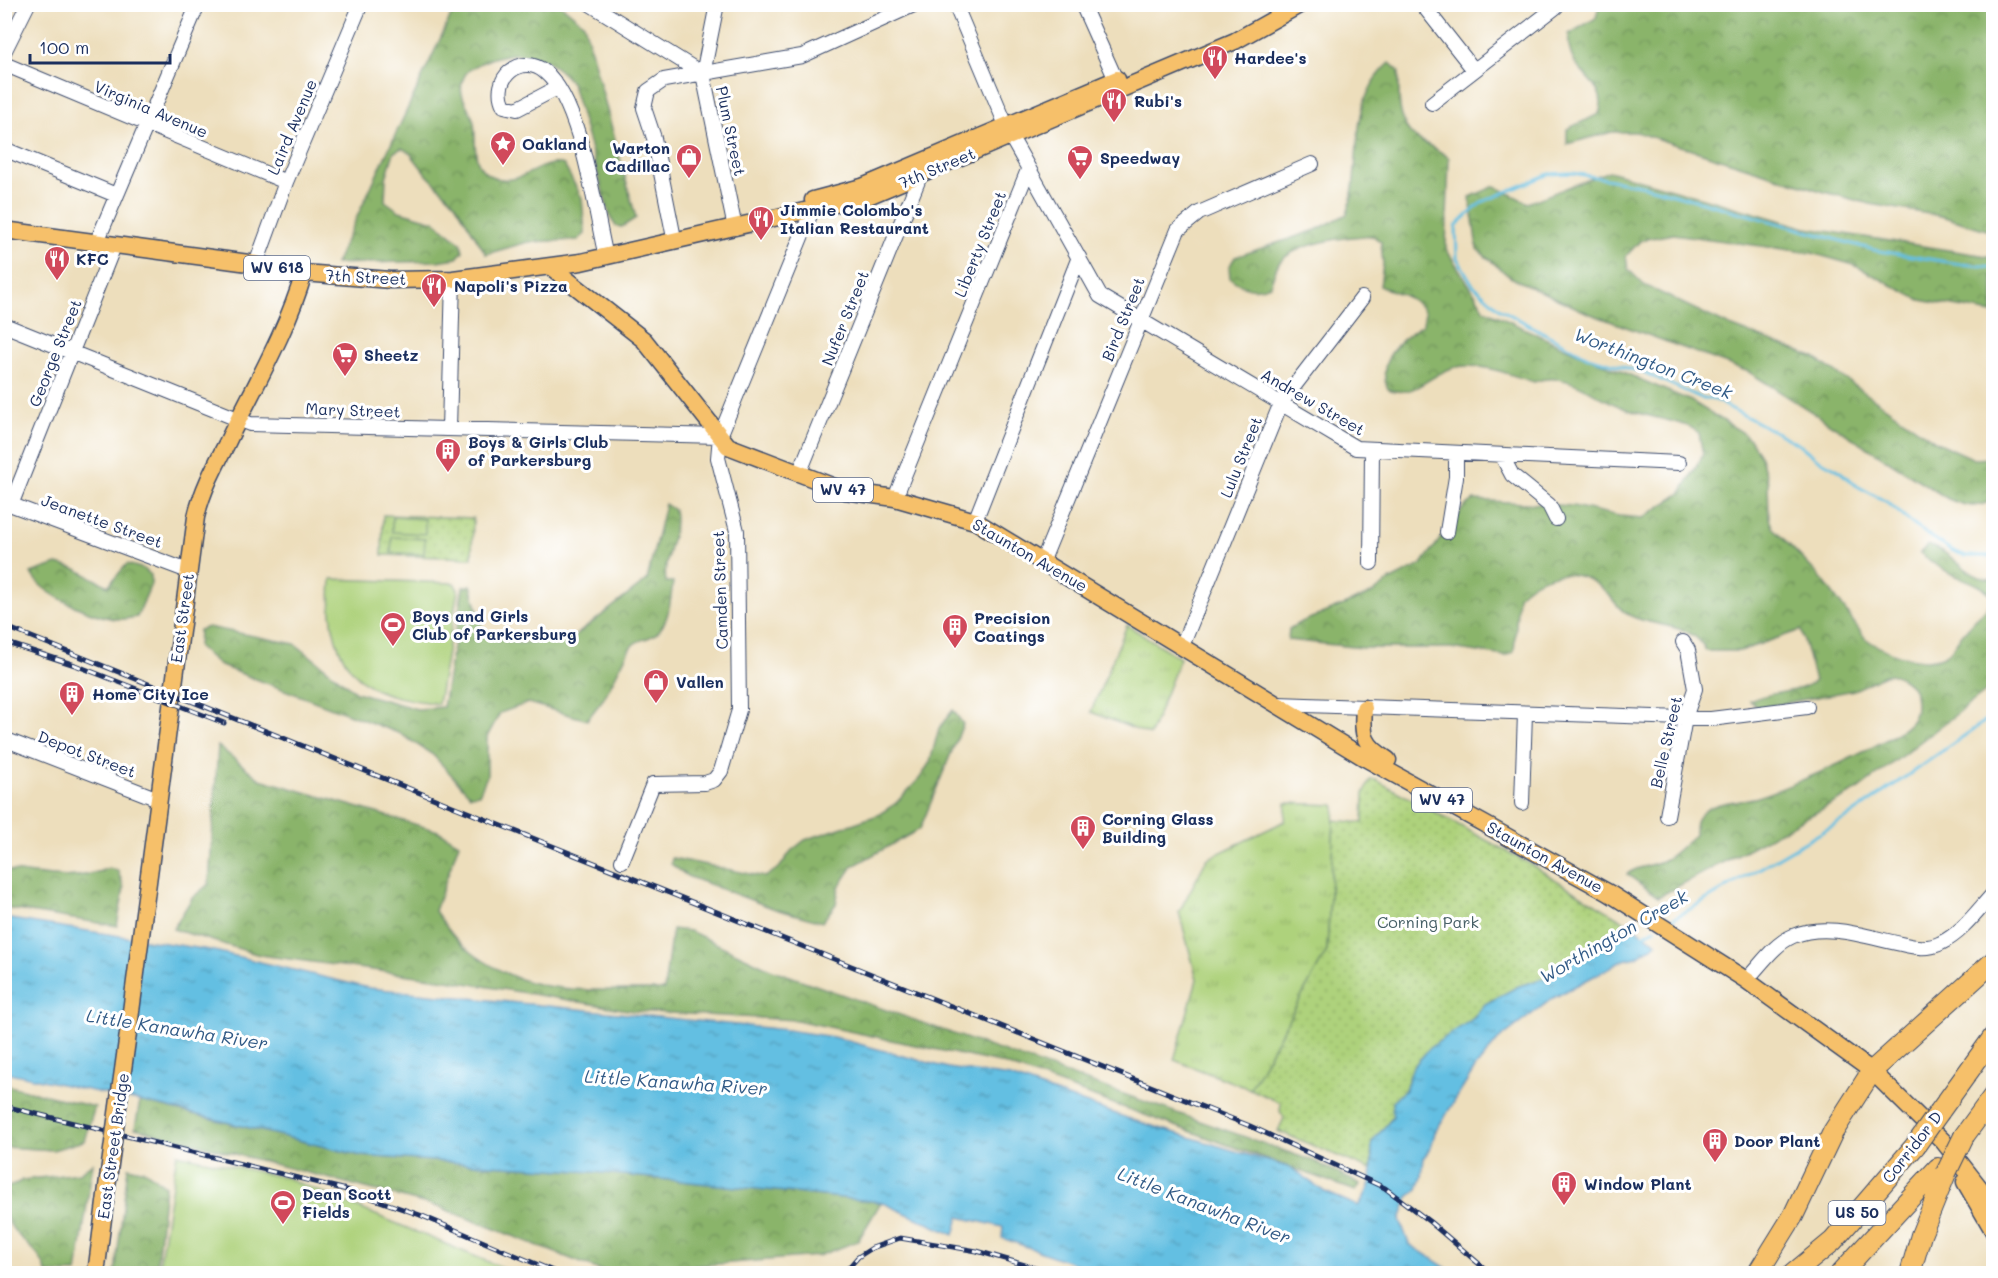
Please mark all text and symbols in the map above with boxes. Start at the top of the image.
scale bar [30,27,170,65]
text: 100 m [39,35,89,59]
restaurant icon: Hardee's [1200,43,1230,81]
place label: Hardee's [1234,47,1307,68]
street label: Virginia Avenue [91,75,211,142]
street label: Laird Avenue [262,76,321,178]
street label: Plum Street [712,84,751,178]
restaurant icon: Rubi's [1099,86,1129,124]
place label: Rubi's [1134,90,1182,111]
place icon: Oakland [488,129,518,167]
place label: Oakland [522,133,587,154]
place label: Warton Cadillac [605,137,670,176]
shop icon: Warton Cadillac [674,142,704,180]
street label: 7th Street [895,142,978,193]
supermarket icon: Speedway [1065,143,1095,181]
place label: Speedway [1100,147,1180,168]
street label: Liberty Street [949,188,1010,300]
place label: Jimmie Colombo's Italian Restaurant [780,199,929,238]
restaurant icon: Jimmie Colombo's Italian Restaurant [746,204,776,242]
restaurant icon: KFC [42,244,72,282]
place label: KFC [76,248,109,269]
road number: WV 618 [244,256,310,280]
street label: 7th Street [325,264,407,289]
street label: Nufer Street [816,267,873,368]
restaurant icon: Napoli's Pizza [419,271,449,309]
street label: Bird Street [1096,274,1149,364]
place label: Napoli's Pizza [454,275,568,296]
street label: George Street [23,296,86,410]
water label: Worthington Creek [1571,322,1736,404]
supermarket icon: Sheetz [330,340,360,378]
place label: Sheetz [364,344,419,365]
street label: Andrew Street [1258,363,1369,440]
street label: Mary Street [305,397,401,422]
street label: Lulu Street [1215,413,1266,501]
place label: Boys & Girls Club of Parkersburg [468,431,608,470]
building icon: Boys & Girls Club of Parkersburg [433,436,463,474]
road number: WV 47 [813,478,873,502]
street label: Jeanette Street [39,489,166,552]
street label: Staunton Avenue [969,513,1092,596]
street label: Camden Street [707,530,732,650]
street label: East Street [165,572,198,664]
place label: Boys and Girls Club of Parkersburg [412,605,576,644]
place label: Precision Coatings [974,607,1050,646]
sports icon: Boys and Girls Club of Parkersburg [378,610,408,648]
building icon: Precision Coatings [940,612,970,650]
shop icon: Vallen [641,667,671,705]
place label: Vallen [676,671,724,692]
building icon: Home City Ice [57,679,87,717]
place label: Home City Ice [92,683,209,704]
street label: Belle Street [1645,694,1686,790]
street label: Depot Street [35,725,139,782]
road number: WV 47 [1412,788,1472,812]
place label: Corning Glass Building [1102,808,1214,847]
building icon: Corning Glass Building [1068,813,1098,851]
street label: Staunton Avenue [1484,816,1607,897]
water label: Worthington Creek [1535,884,1692,988]
park label: Corning Park [1377,911,1479,932]
water label: Little Kanawha River [85,1003,270,1055]
water label: Little Kanawha River [584,1064,768,1100]
street label: East Street Bridge [92,1072,133,1220]
street label: Corridor D [1877,1106,1946,1187]
building icon: Door Plant [1700,1126,1730,1164]
place label: Door Plant [1734,1130,1820,1151]
water label: Little Kanawha River [1114,1161,1294,1249]
building icon: Window Plant [1549,1169,1579,1207]
place label: Window Plant [1584,1173,1692,1194]
place label: Dean Scott Fields [302,1183,391,1222]
sports icon: Dean Scott Fields [268,1188,298,1226]
road number: US 50 [1828,1201,1886,1225]

